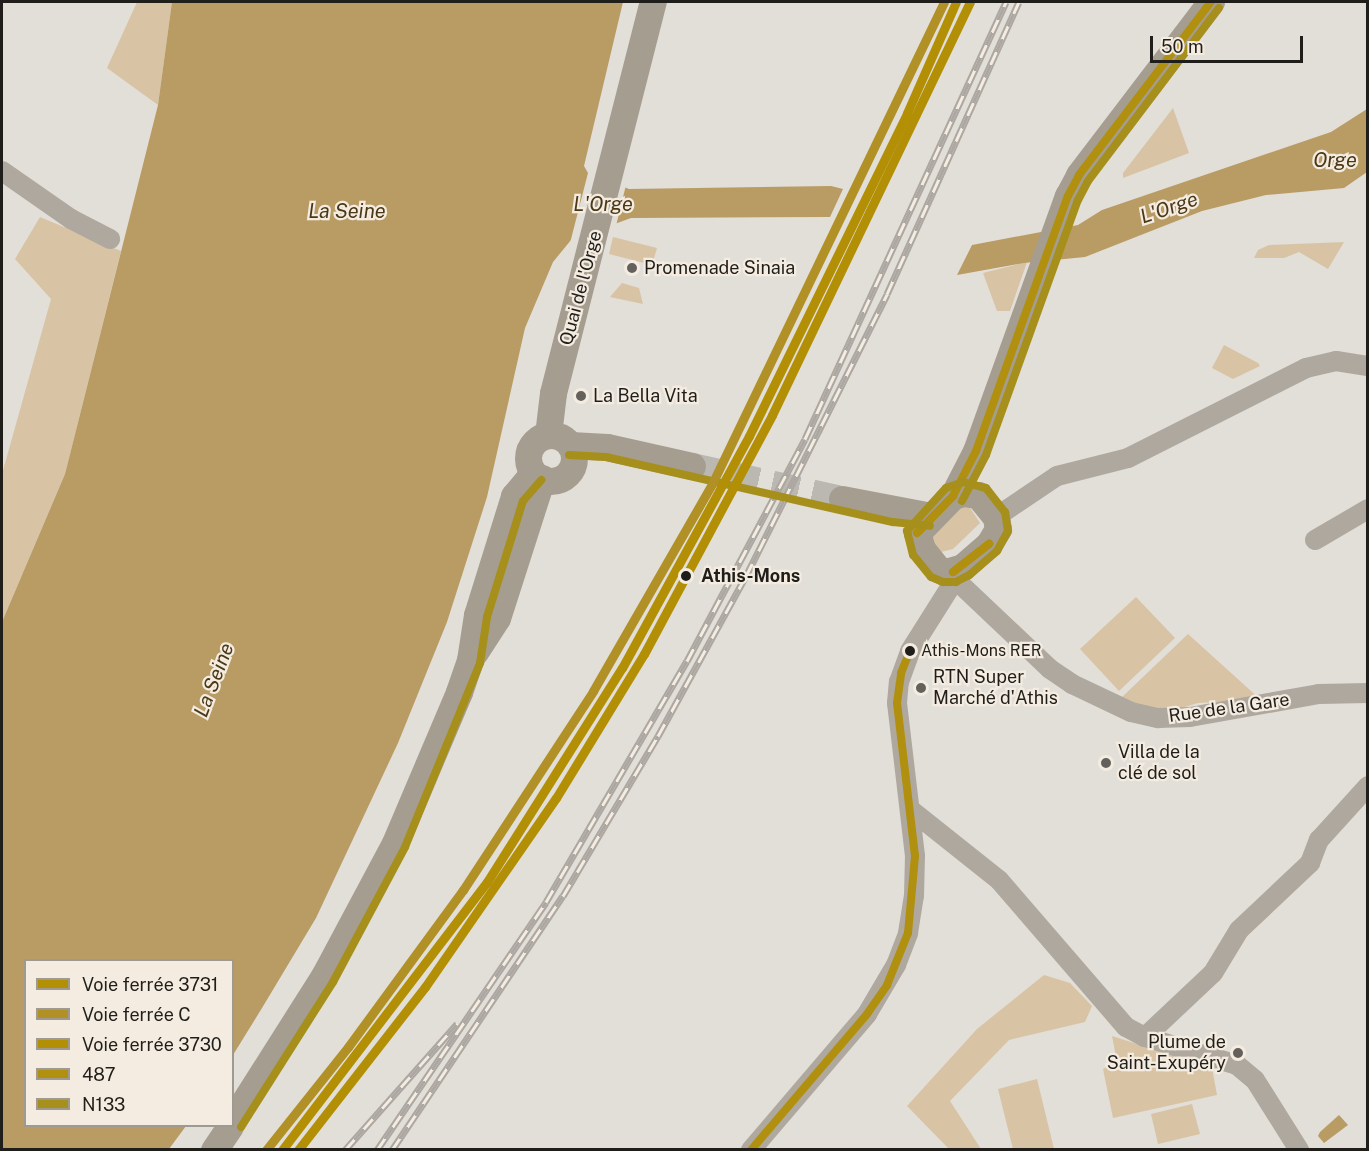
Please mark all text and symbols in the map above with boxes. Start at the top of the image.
scale bar [1153,24,1306,62]
text: 50 m [1161,36,1204,57]
water label: Orge [1313,148,1357,172]
water label: L'Orge [1137,187,1201,229]
water label: L'Orge [573,192,633,216]
water label: La Seine [308,199,386,223]
street label: Quai de l'Orge [555,228,607,348]
place label: Promenade Sinaia [644,257,795,279]
marker: Promenade Sinaia [625,261,639,275]
place label: La Bella Vita [593,385,698,407]
marker: La Bella Vita [574,389,588,403]
place label: Athis-Mons [701,565,800,587]
marker: Athis-Mons [676,566,696,586]
water label: La Seine [189,640,239,720]
place label: Athis-Mons RER [921,641,1042,661]
marker: Athis-Mons RER [904,645,916,657]
place label: RTN Super Marché d'Athis [933,667,1058,710]
marker: RTN Super Marché d'Athis [914,681,928,695]
street label: Rue de la Gare [1167,689,1291,727]
place label: Villa de la clé de sol [1118,742,1200,784]
marker: Villa de la clé de sol [1099,756,1113,770]
legend [24,959,234,1127]
text: Voie ferrée 3731 [82,974,218,995]
text: Voie ferrée C [82,1004,191,1025]
place label: Plume de Saint-Exupéry [1107,1032,1226,1074]
text: Voie ferrée 3730 [82,1034,222,1055]
marker: Plume de Saint-Exupéry [1231,1046,1245,1060]
text: 487 [82,1064,115,1085]
text: N133 [82,1094,125,1115]

